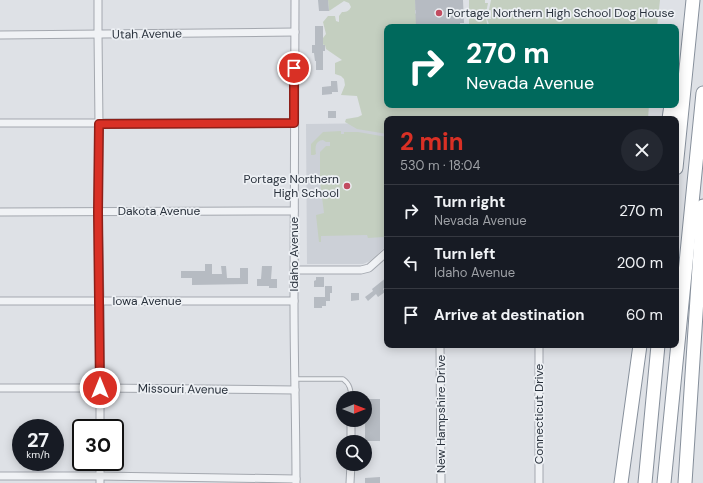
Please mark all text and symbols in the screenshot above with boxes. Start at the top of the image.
place label: Portage Northern High School Dog House [447,5,675,21]
marker: Portage Northern High School Dog House [434,8,444,18]
street label: Utah Avenue [112,25,182,43]
text: 270 m [466,35,549,72]
icon: right [400,40,452,92]
pin [277,51,311,85]
icon: arrive [283,57,305,79]
text: Nevada Avenue [466,71,594,95]
text: 2 min [400,126,463,157]
button: close [621,129,663,171]
text: 530 m · 18:04 [400,157,480,174]
place label: Portage Northern High School [244,171,339,201]
marker: Portage Northern High School [342,181,352,191]
text: Turn right [434,192,505,212]
icon: right [400,200,422,222]
text: 270 m [619,201,663,221]
street label: Dakota Avenue [118,203,200,219]
text: Nevada Avenue [434,212,527,229]
street label: Idaho Avenue [286,216,302,291]
text: Turn left [434,244,495,264]
icon: left [400,252,422,274]
text: 200 m [617,253,663,273]
text: Idaho Avenue [434,264,515,281]
street label: Iowa Avenue [112,293,182,309]
icon: arrive [400,304,422,326]
text: Arrive at destination [434,305,585,325]
text: 60 m [626,305,663,325]
street label: New Hampshire Drive [433,355,449,473]
street label: Connecticut Drive [531,363,547,464]
position arrow [79,367,121,409]
street label: Missouri Avenue [138,380,228,398]
north arrow [336,391,372,427]
map controls [336,391,372,471]
speed limit sign: 30 [72,419,124,471]
text: 27 [27,427,49,453]
button: search [336,435,372,471]
text: km/h [26,448,50,461]

